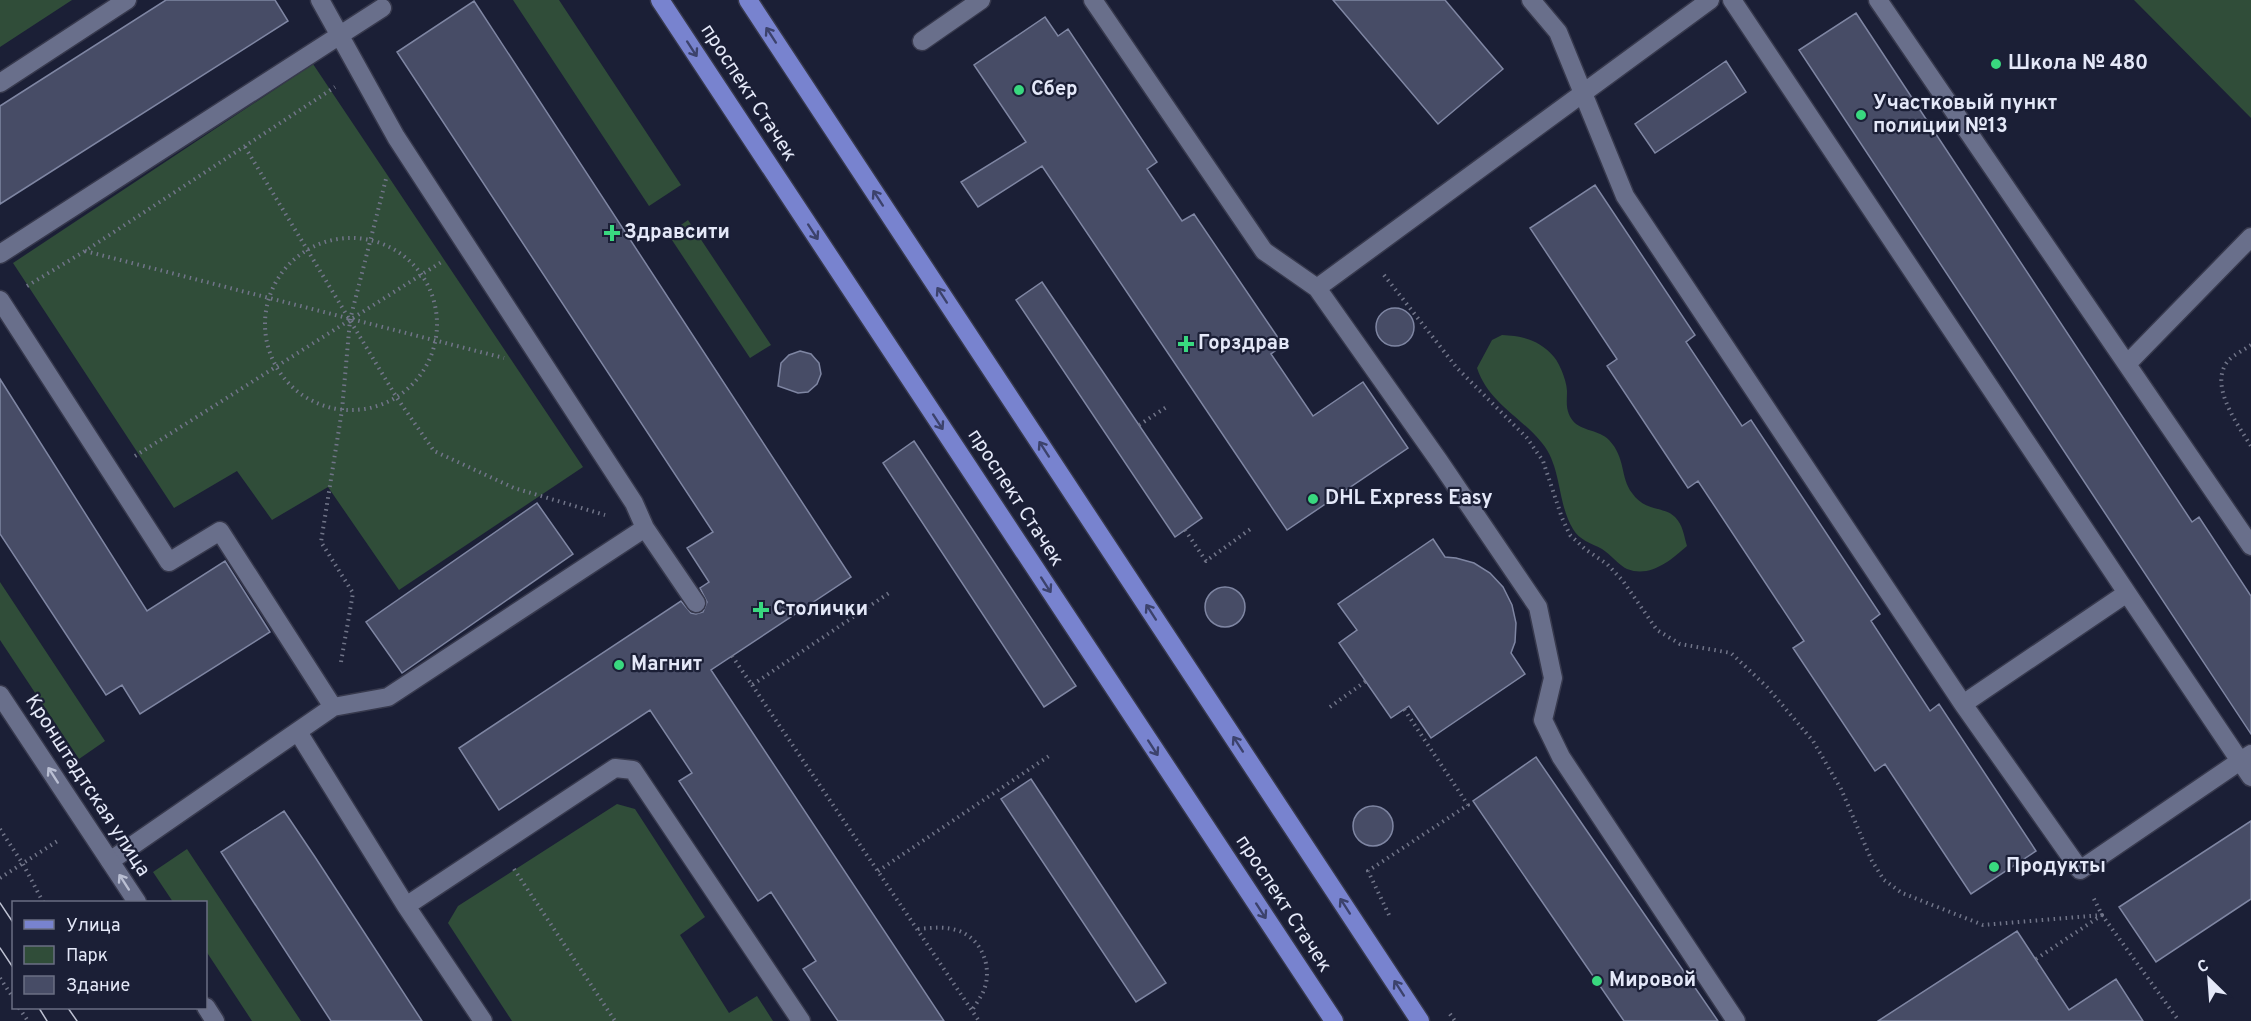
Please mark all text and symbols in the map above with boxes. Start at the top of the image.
street label: проспект Стачек [694,19,802,167]
one-way arrow [765,27,777,44]
one-way arrow [686,40,698,57]
place label: Школа № 480 [2008,51,2148,77]
marker: Школа № 480 [1989,57,2003,71]
place label: Сбер [1031,77,1078,103]
marker: Сбер [1012,83,1026,97]
place label: Участковый пункт полиции №13 [1873,91,2057,140]
marker: Участковый пункт полиции №13 [1854,108,1868,122]
one-way arrow [872,190,884,207]
place label: Здравсити [624,220,730,246]
one-way arrow [807,223,819,240]
marker: Здравсити [605,226,619,240]
one-way arrow [936,287,948,304]
place label: Горздрав [1198,331,1290,357]
marker: Горздрав [1179,337,1193,351]
one-way arrow [932,414,944,430]
street label: проспект Стачек [961,424,1069,572]
one-way arrow [1038,441,1050,458]
place label: DHL Express Easy [1325,486,1493,512]
marker: DHL Express Easy [1306,492,1320,506]
one-way arrow [1040,576,1052,593]
place label: Столички [773,597,868,623]
marker: Столички [754,603,768,617]
one-way arrow [1145,604,1157,621]
place label: Магнит [631,652,702,678]
marker: Магнит [612,658,626,672]
street label: Кронштадтская улица [18,690,156,882]
one-way arrow [1232,736,1244,752]
one-way arrow [1147,739,1159,756]
one-way arrow [47,767,59,783]
street label: проспект Стачек [1229,830,1337,978]
place label: Продукты [2006,854,2106,880]
marker: Продукты [1987,860,2001,874]
one-way arrow [117,873,130,890]
one-way arrow [1339,898,1352,915]
legend [12,901,207,1009]
one-way arrow [1254,902,1267,919]
text: Улица [66,915,120,938]
text: Парк [66,945,108,968]
north arrow [2179,949,2239,1009]
text: С [2195,956,2212,978]
place label: Мировой [1609,968,1696,994]
marker: Мировой [1590,974,1604,988]
text: Здание [66,975,130,998]
one-way arrow [1392,980,1404,997]

